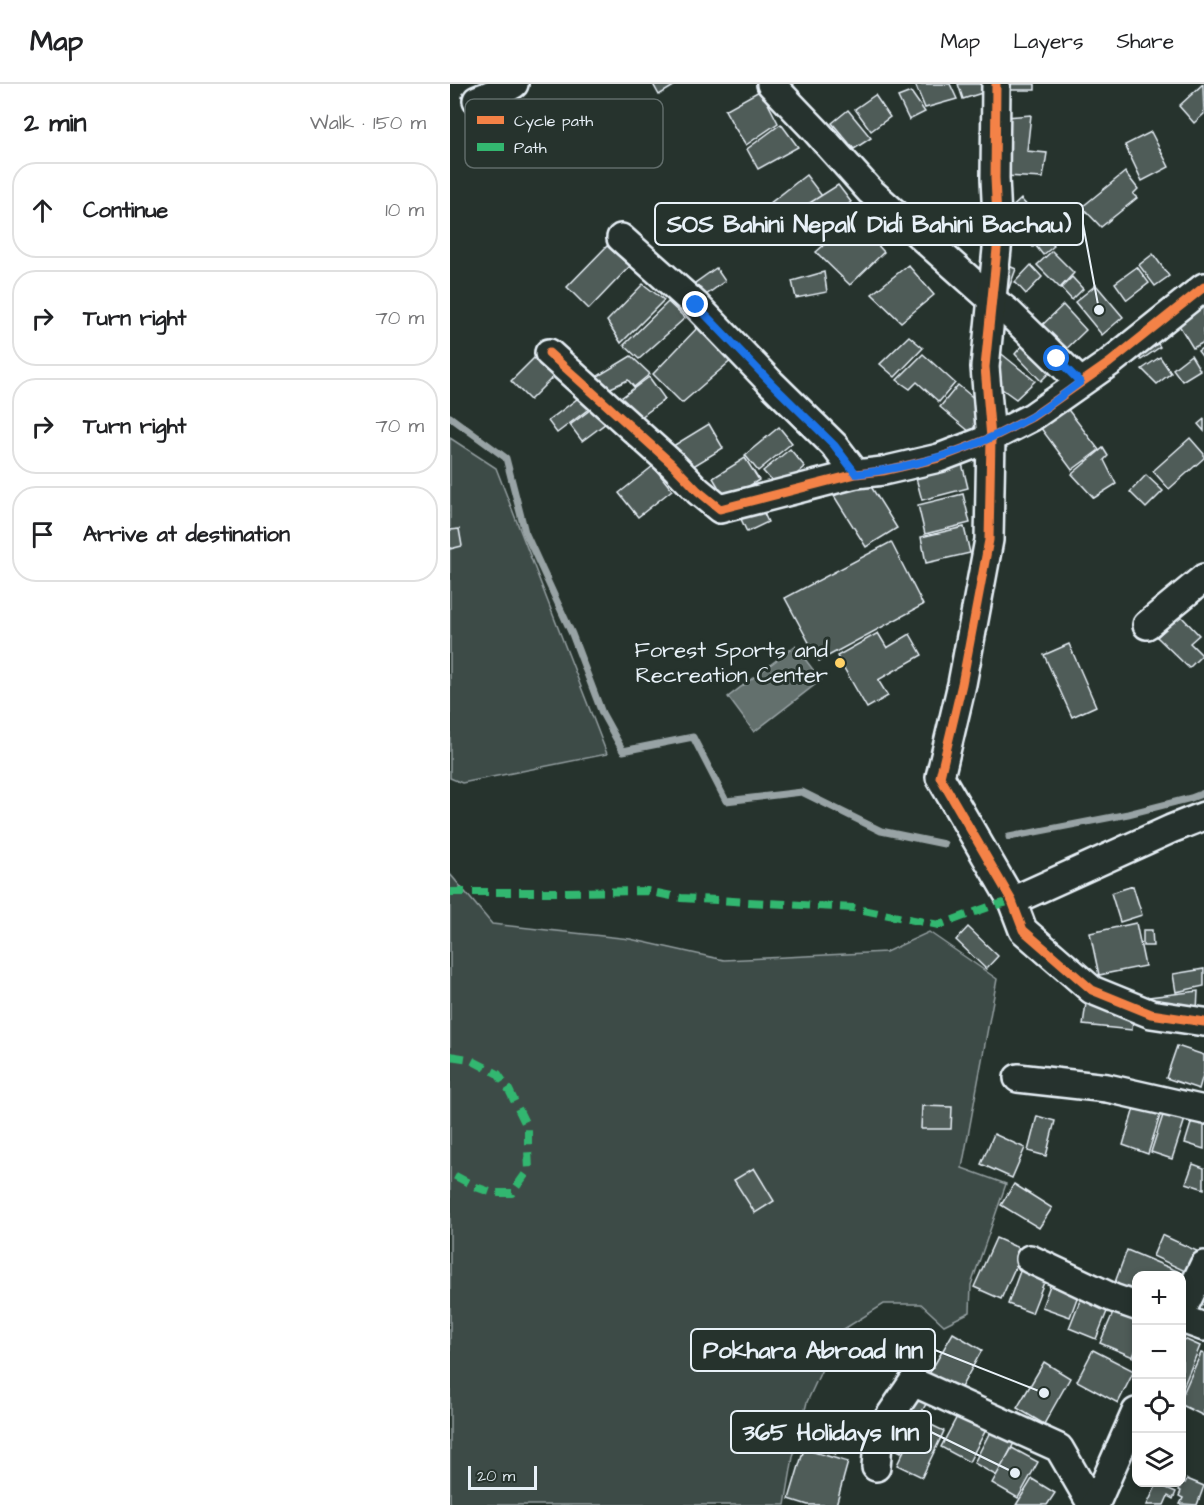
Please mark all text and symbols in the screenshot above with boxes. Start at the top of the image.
text: Map [30,22,83,61]
text: Map [940,27,980,56]
text: Layers [1013,27,1083,56]
text: Share [1116,27,1174,56]
legend [465,99,663,168]
text: 2 min [24,105,86,141]
text: Walk · 150 m [310,109,426,137]
text: Cycle path [514,110,593,133]
text: Path [514,137,547,159]
icon: ahead [26,194,59,227]
text: Continue [83,195,168,226]
text: 10 m [385,196,424,224]
callout: SOS Bahini Nepal( Didi Bahini Bachau) [655,203,1083,245]
text: SOS Bahini Nepal( Didi Bahini Bachau) [666,208,1072,242]
route end [682,291,708,317]
icon: right [26,302,59,335]
text: Turn right [83,303,186,334]
text: 70 m [376,304,424,332]
route start [1043,345,1069,371]
icon: right [26,410,59,443]
text: Turn right [83,411,186,442]
text: 70 m [376,412,424,440]
icon: arrive [26,518,59,551]
text: Arrive at destination [83,519,290,550]
place label: Forest Sports and Recreation Center [634,635,828,691]
marker: Forest Sports and Recreation Center [833,656,847,670]
map controls [1132,1271,1186,1487]
button: + [1132,1271,1186,1325]
button: − [1132,1325,1186,1379]
callout: Pokhara Abroad Inn [691,1329,935,1371]
text: Pokhara Abroad Inn [703,1334,923,1368]
button: locate [1132,1379,1186,1433]
callout: 365 Holidays Inn [731,1411,931,1453]
text: 365 Holidays Inn [742,1416,919,1452]
button: layers [1132,1433,1186,1487]
scale bar [468,1463,537,1490]
text: 20 m [477,1465,515,1487]

